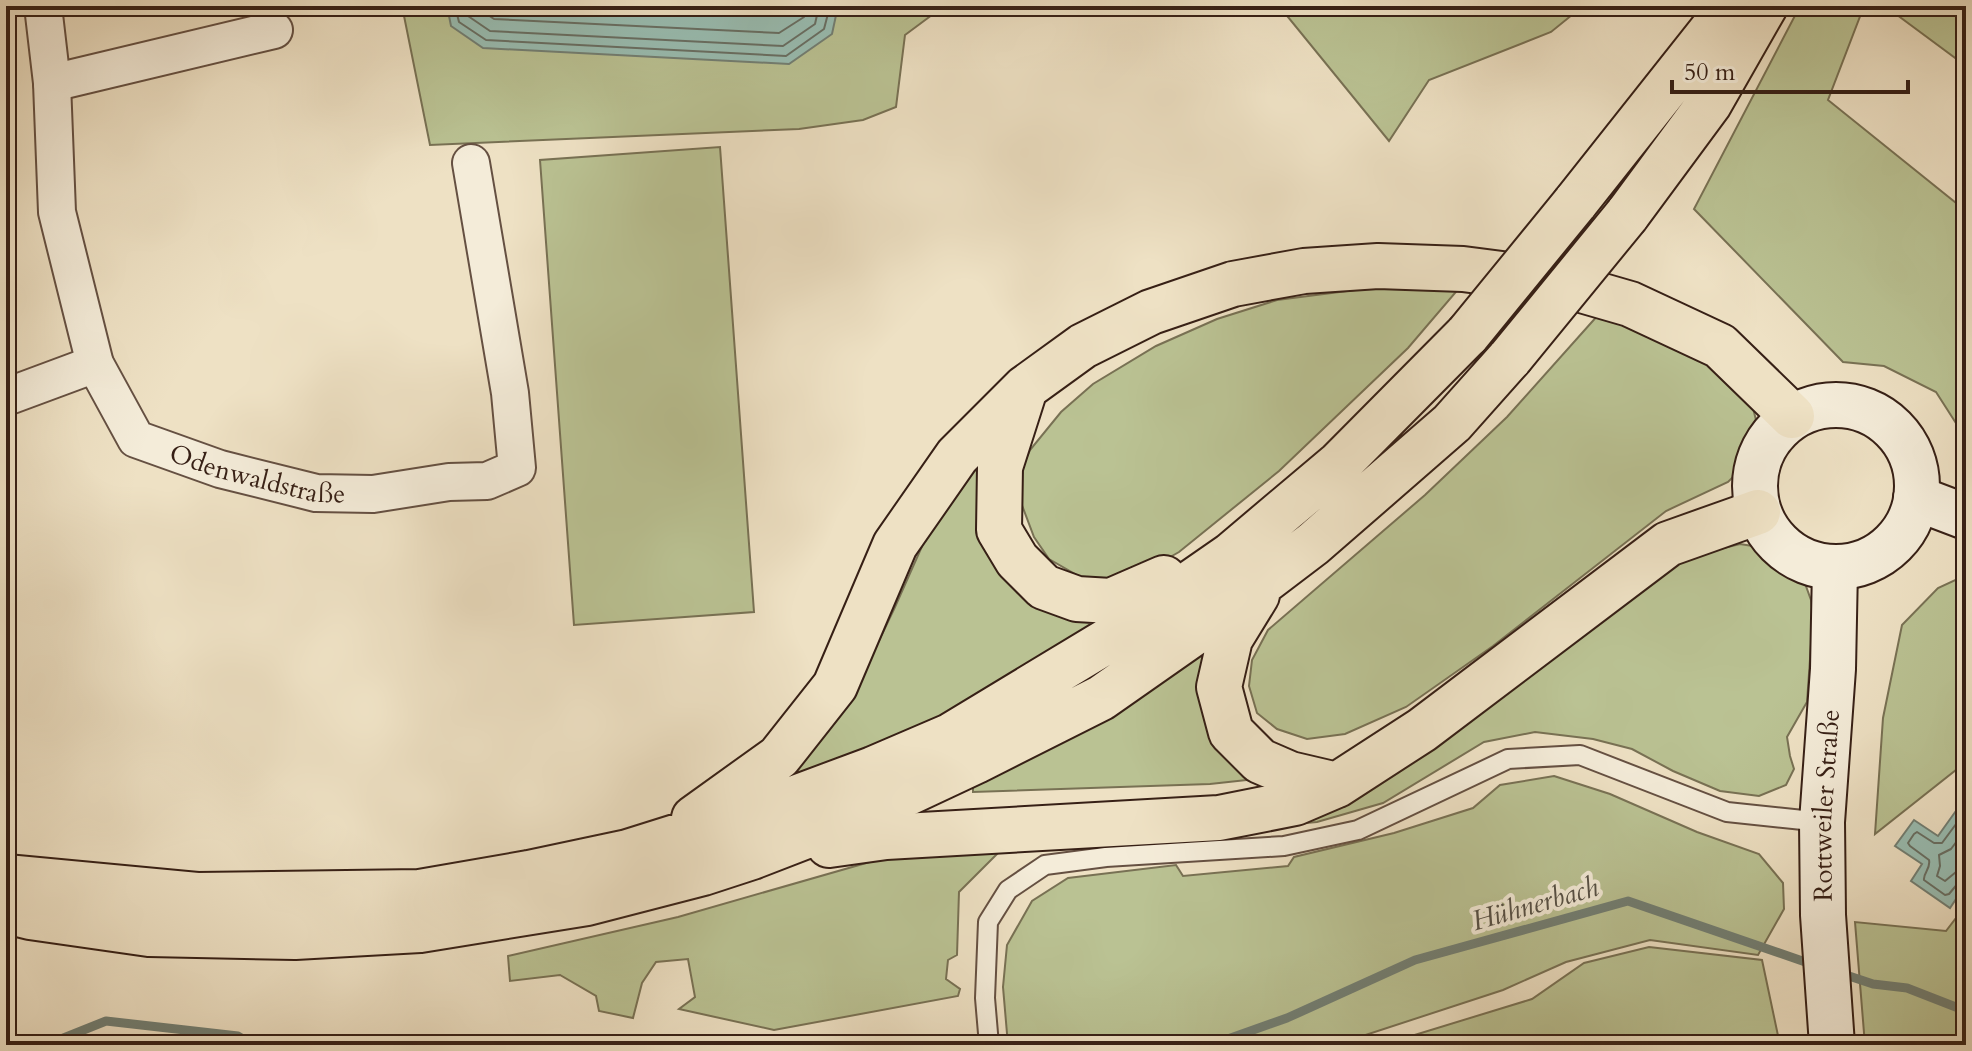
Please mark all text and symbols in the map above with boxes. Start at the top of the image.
scale bar [1672,44,1908,94]
text: 50 m [1684,56,1736,89]
street label: Odenwaldstraße [165,435,346,511]
street label: Rottweiler Straße [1804,708,1848,902]
water label: Hühnerbach [1467,868,1603,940]

